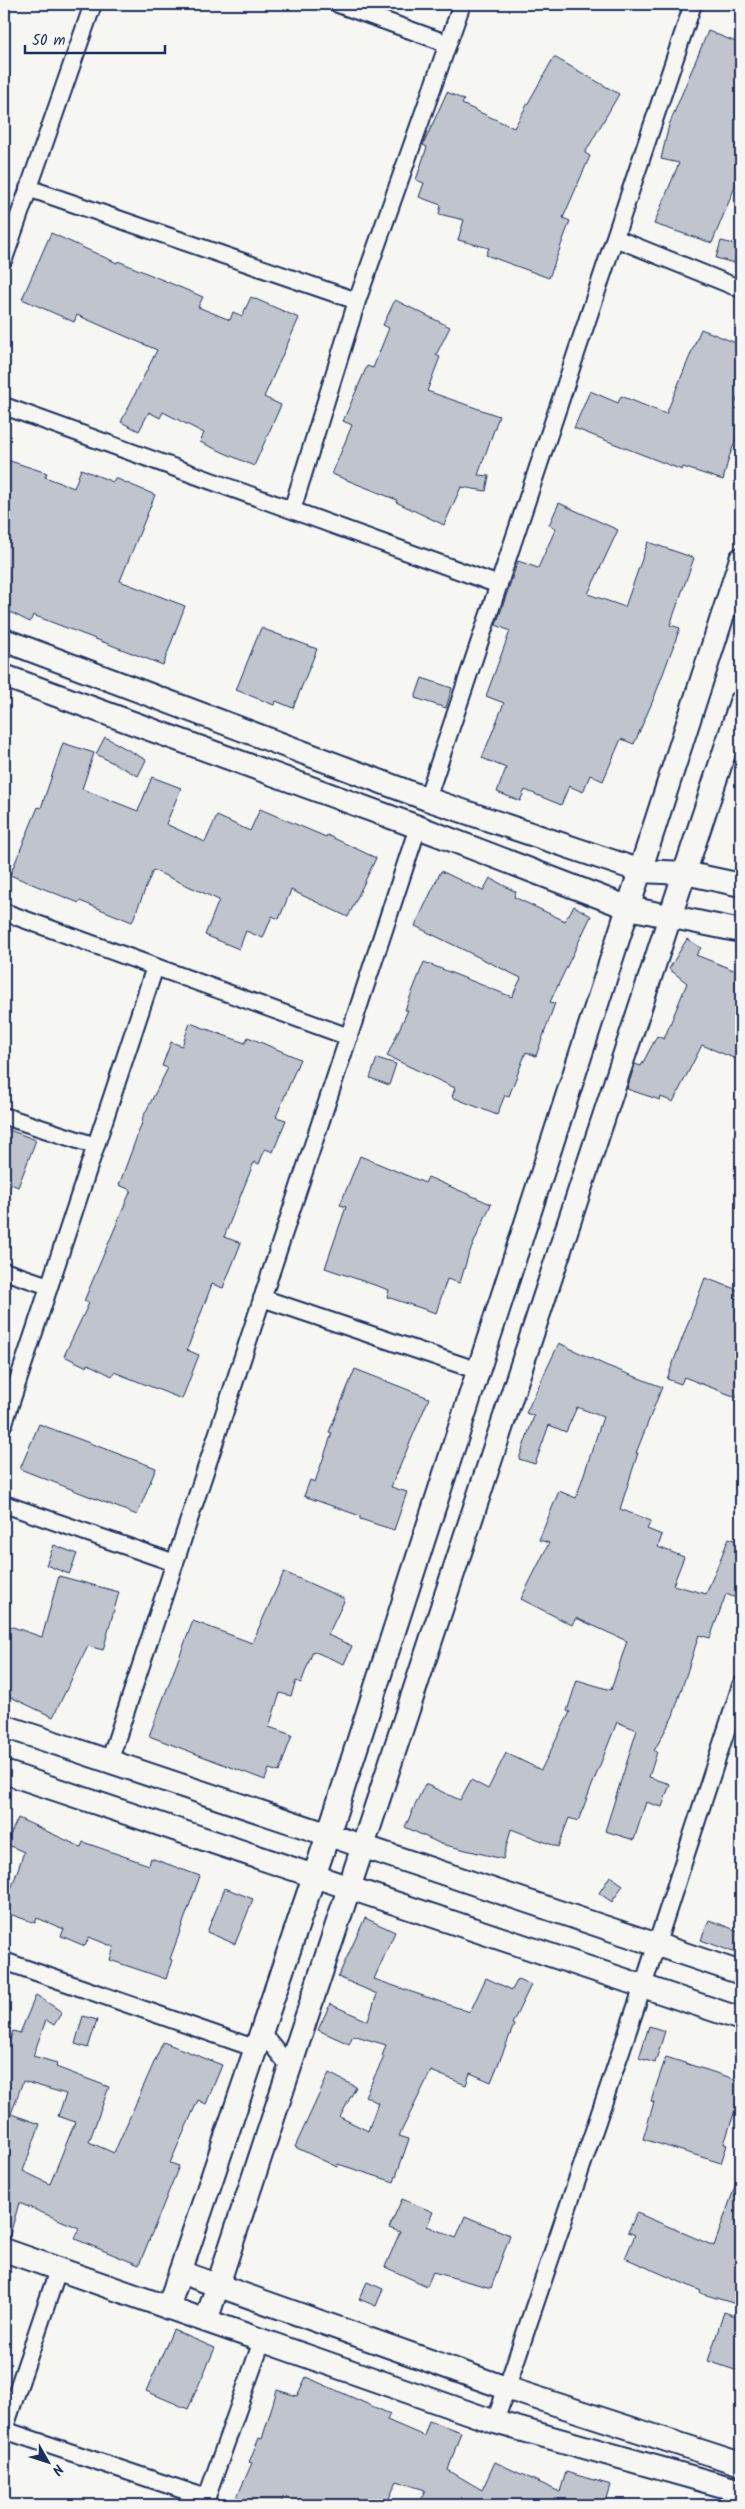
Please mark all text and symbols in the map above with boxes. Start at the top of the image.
scale bar [25,22,165,54]
text: 50 m [32,29,66,53]
north arrow [22,2436,72,2486]
text: N [46,2459,69,2480]

